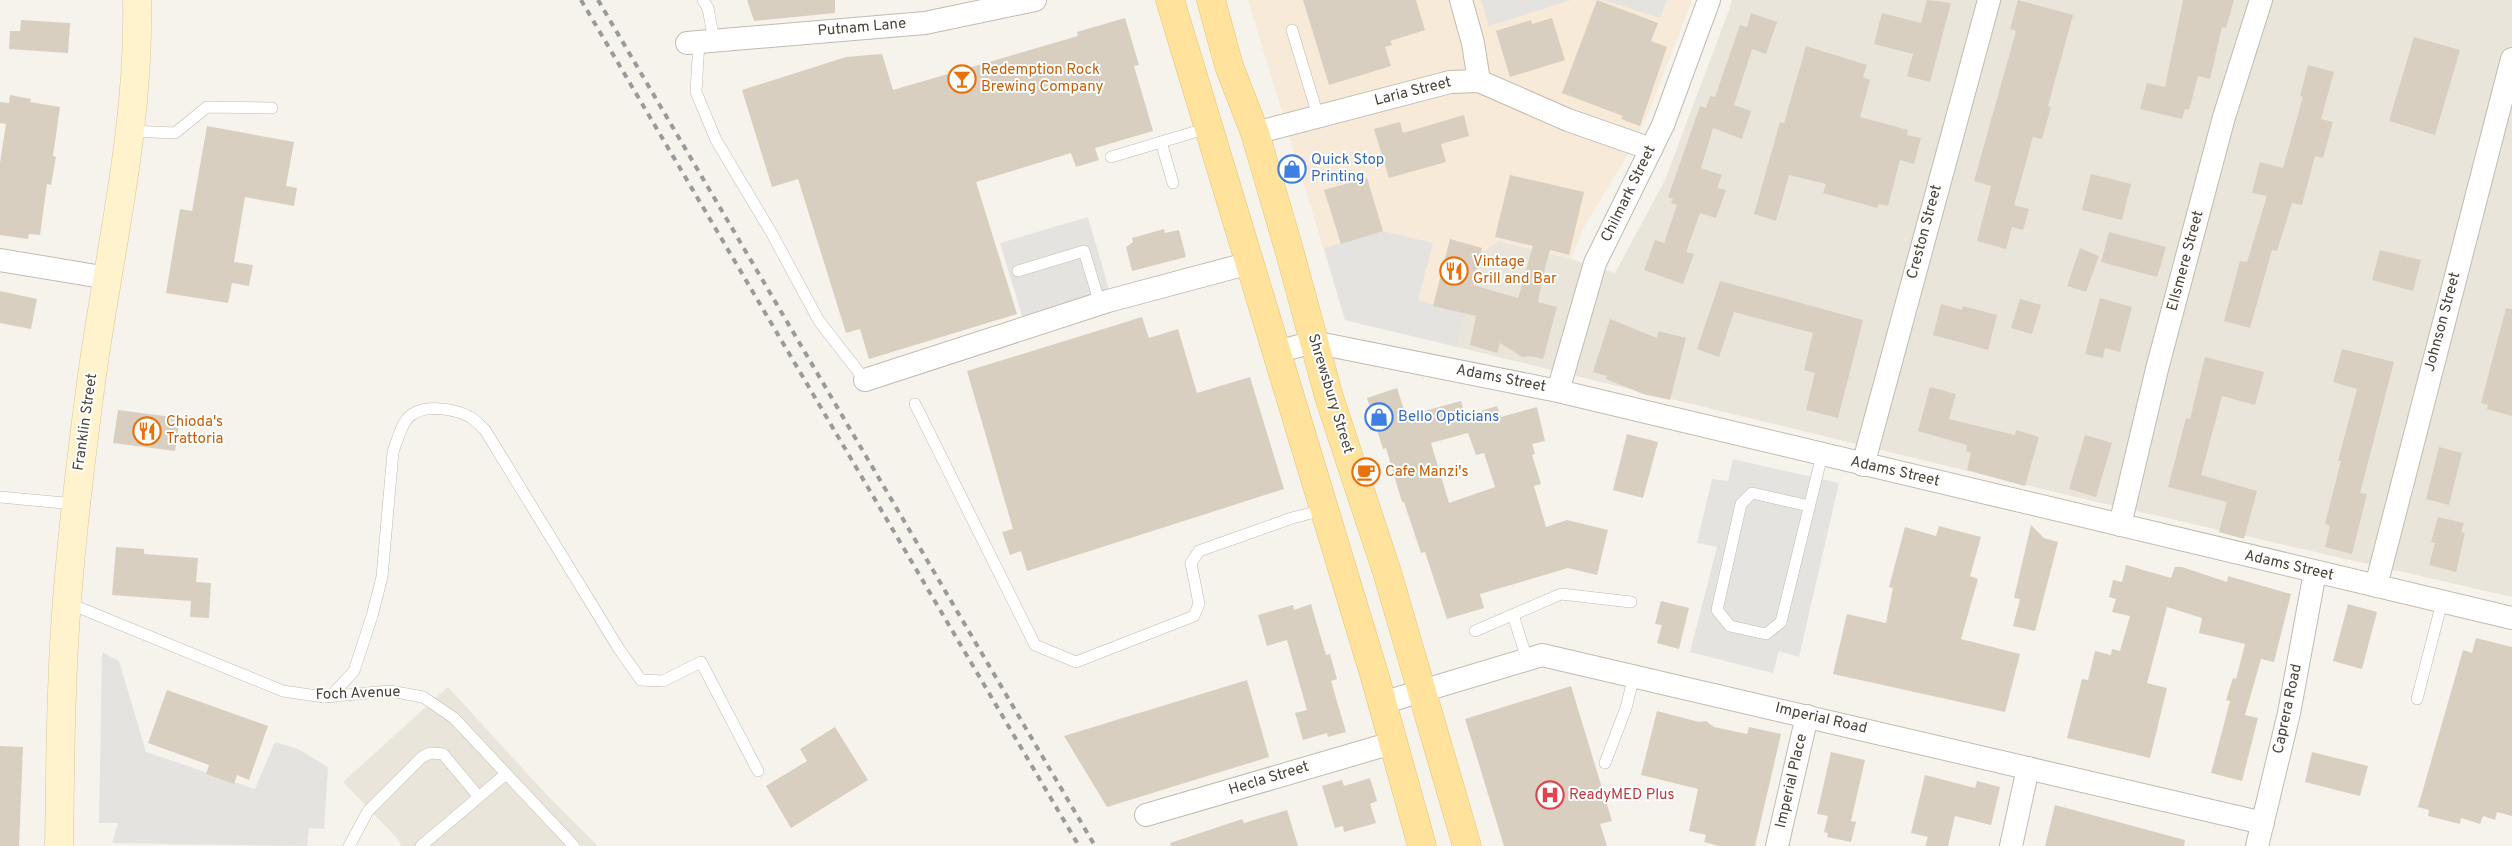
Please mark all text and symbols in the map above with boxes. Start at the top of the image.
street label: Putnam Lane [817,15,907,41]
place label: Redemption Rock Brewing Company [981,61,1104,97]
bar icon: Redemption Rock Brewing Company [947,64,977,94]
street label: Laria Street [1372,73,1454,111]
street label: Chilmark Street [1597,143,1661,245]
place label: Quick Stop Printing [1311,151,1384,187]
shop icon: Quick Stop Printing [1277,154,1307,184]
street label: Creston Street [1903,183,1947,281]
street label: Ellsmere Street [2163,209,2209,313]
place label: Vintage Grill and Bar [1473,253,1557,289]
restaurant icon: Vintage Grill and Bar [1439,256,1469,286]
street label: Johnson Street [2421,270,2465,374]
street label: Shrewsbury Street [1303,332,1357,456]
street label: Adams Street [1454,361,1548,397]
street label: Franklin Street [70,372,102,472]
shop icon: Bello Opticians [1364,402,1394,432]
place label: Bello Opticians [1398,408,1499,427]
place label: Chioda's Trattoria [166,413,223,449]
restaurant icon: Chioda's Trattoria [132,416,162,446]
street label: Adams Street [1848,452,1942,492]
cafe icon: Cafe Manzi's [1351,457,1381,487]
place label: Cafe Manzi's [1385,463,1469,482]
street label: Adams Street [2242,546,2336,586]
street label: Caprera Road [2269,662,2307,756]
street label: Foch Avenue [315,683,401,705]
street label: Imperial Road [1773,699,1869,739]
street label: Imperial Place [1772,732,1812,830]
street label: Hecla Street [1227,758,1311,800]
hospital icon: ReadyMED Plus [1535,780,1565,810]
place label: ReadyMED Plus [1569,786,1675,805]

